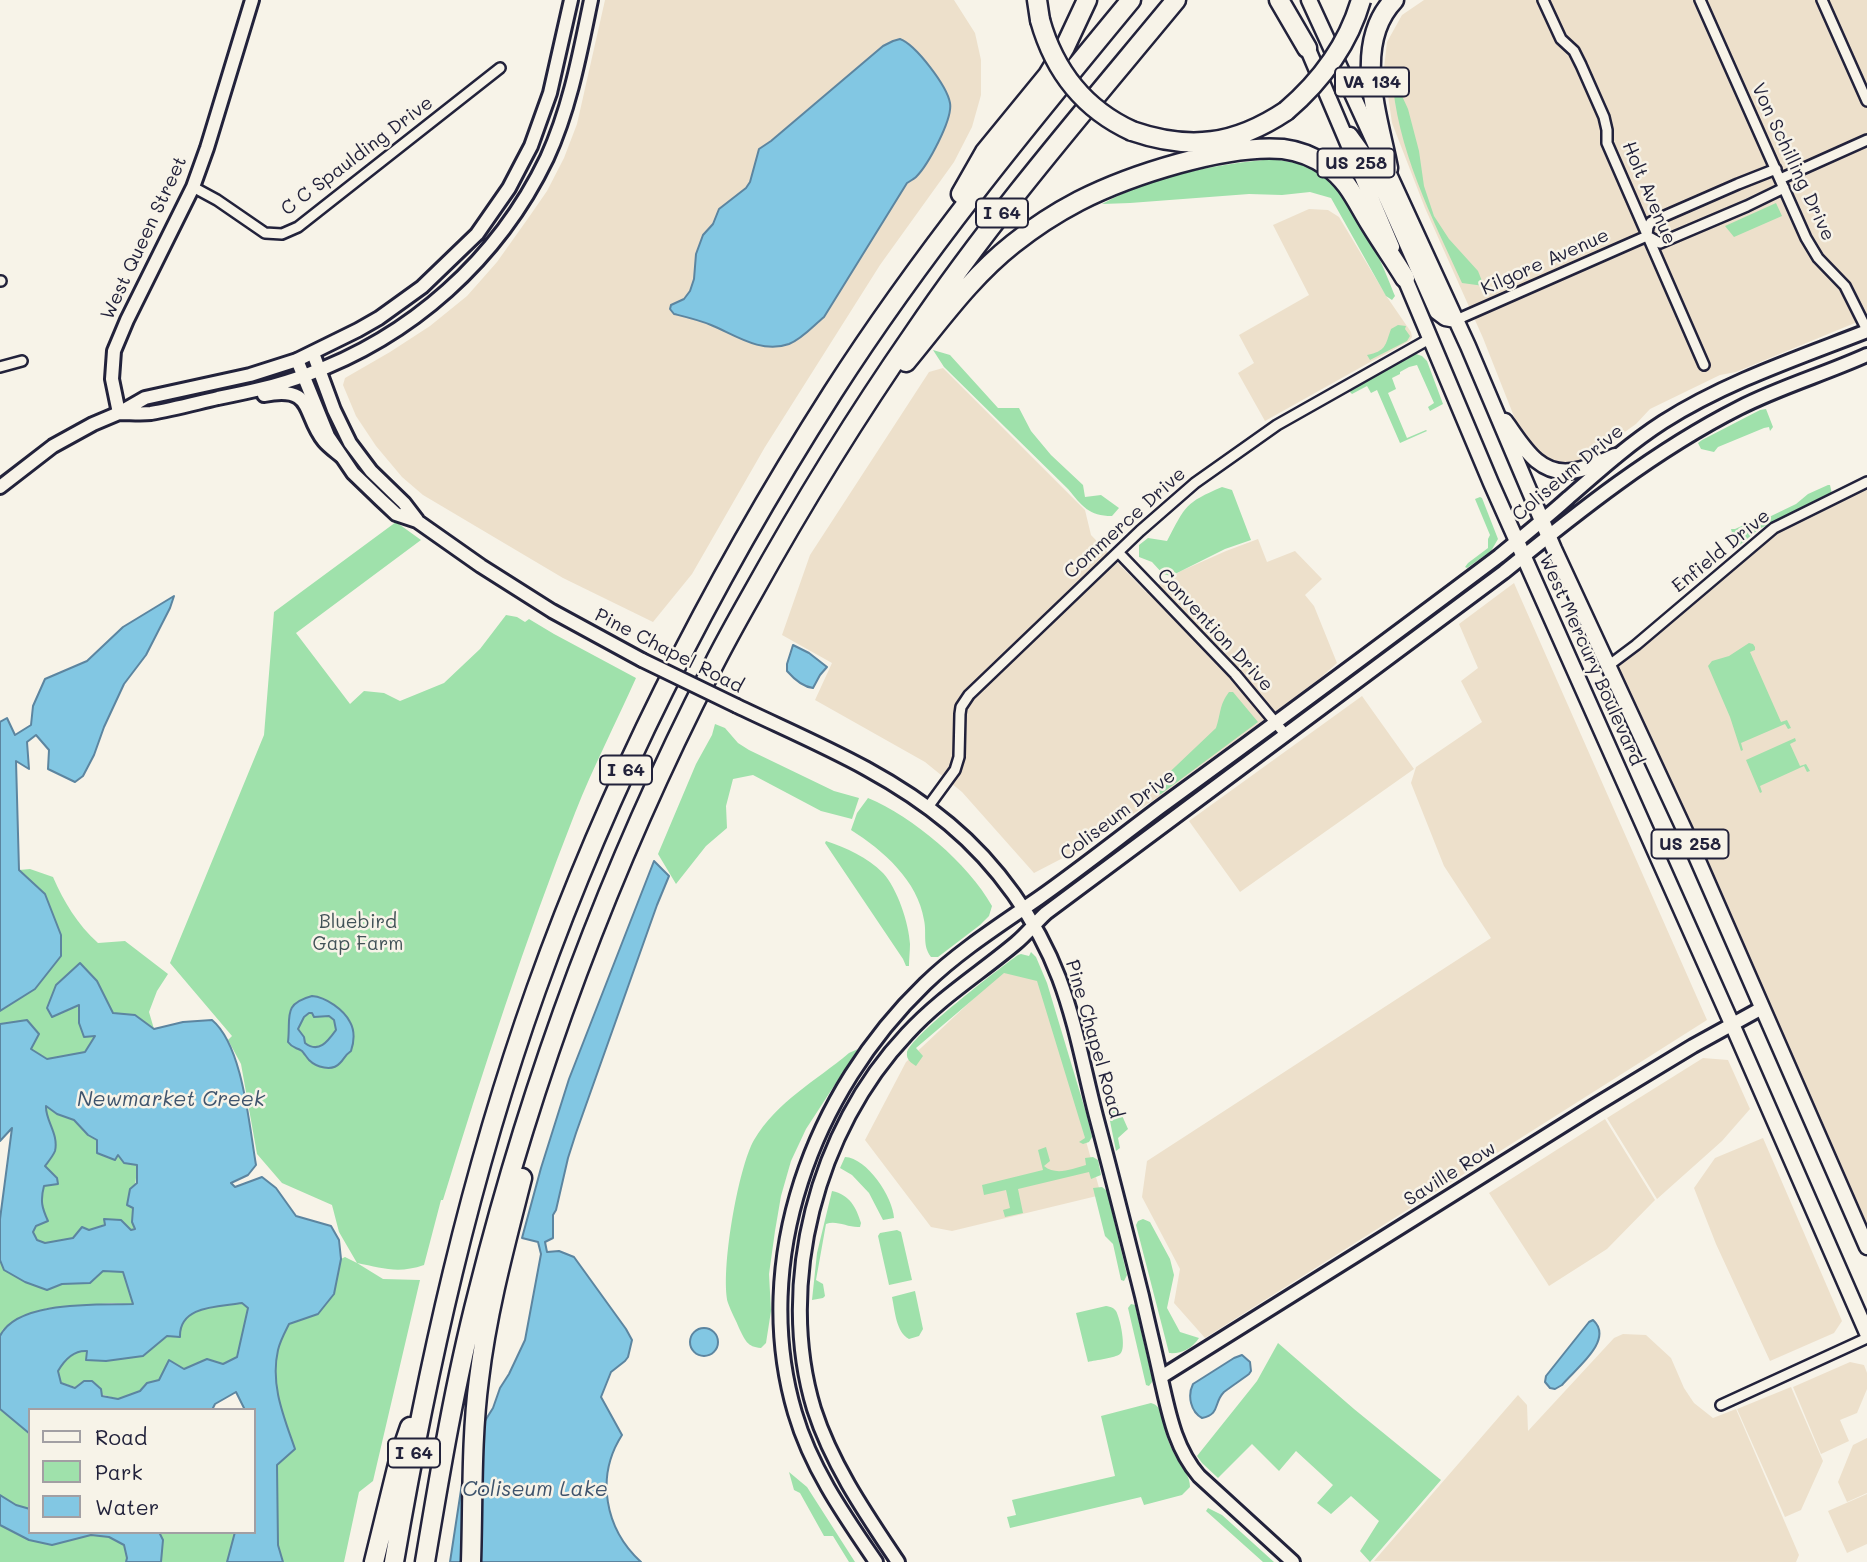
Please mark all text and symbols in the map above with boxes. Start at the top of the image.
road number: VA 134 [1335,68,1409,96]
street label: Von Schilling Drive [1746,79,1840,245]
street label: C C Spaulding Drive [276,91,438,221]
street label: Holt Avenue [1617,138,1681,248]
road number: US 258 [1318,148,1394,178]
street label: West Queen Street [96,153,192,323]
road number: I 64 [976,198,1028,228]
street label: Kilgore Avenue [1478,224,1612,300]
street label: Coliseum Drive [1508,420,1628,526]
street label: Commerce Drive [1060,462,1190,584]
street label: Enfield Drive [1667,505,1775,597]
street label: West Mercury Boulevard [1534,551,1648,769]
street label: Convention Drive [1152,564,1278,696]
street label: Pine Chapel Road [591,604,747,698]
road number: I 64 [600,756,652,784]
street label: Coliseum Drive [1056,764,1180,866]
road number: US 258 [1652,830,1728,858]
park label: Bluebird Gap Farm [313,911,403,955]
street label: Pine Chapel Road [1060,957,1128,1121]
water label: Newmarket Creek [77,1087,265,1113]
street label: Saville Row [1400,1137,1500,1211]
legend [28,1408,256,1534]
text: Road [95,1423,147,1450]
road number: I 64 [388,1438,440,1468]
text: Park [95,1458,143,1485]
water label: Coliseum Lake [462,1477,608,1503]
text: Water [95,1493,159,1520]

